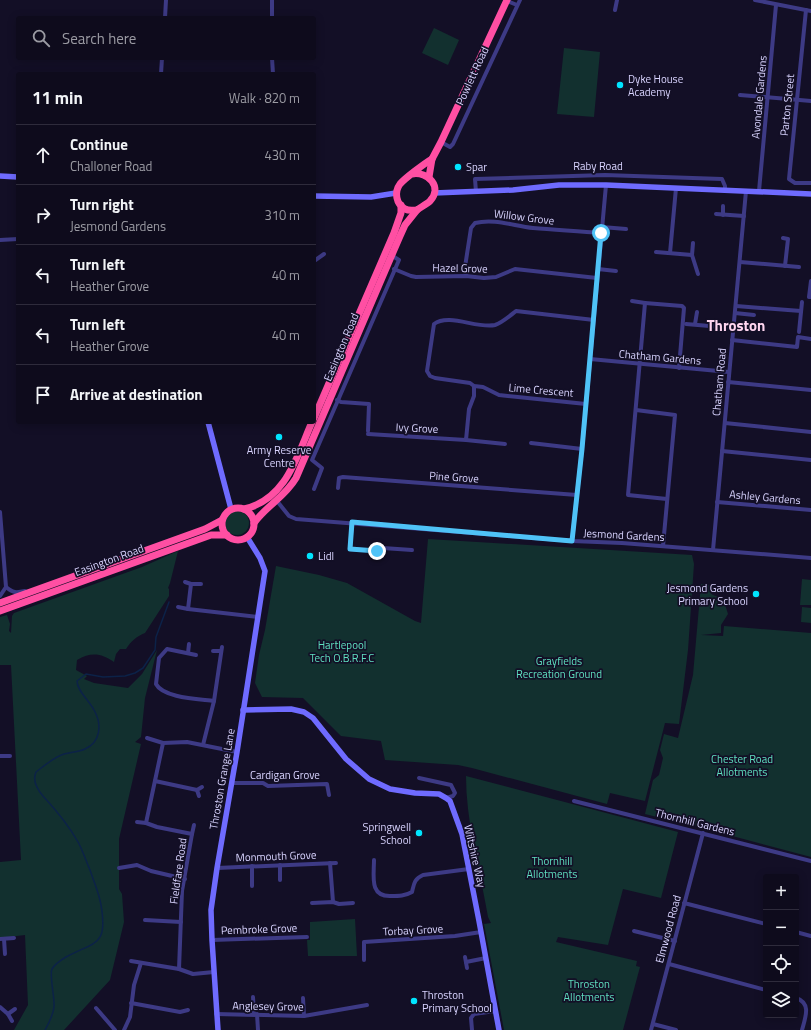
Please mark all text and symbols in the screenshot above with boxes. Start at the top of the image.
search box [16,16,316,60]
icon: search [30,27,52,49]
text: Search here [62,27,136,50]
street label: Powlett Road [452,44,493,108]
street label: Avondale Gardens [747,55,771,139]
place label: Dyke House Academy [628,71,684,100]
street label: Parton Street [776,73,798,137]
marker: Dyke House Academy [615,80,625,90]
text: 11 min [32,85,83,111]
text: Walk · 820 m [229,88,300,108]
text: Continue [70,133,128,156]
icon: ahead [32,144,54,166]
text: 430 m [264,145,300,165]
text: Challoner Road [70,156,153,176]
street label: Raby Road [573,158,623,174]
place label: Spar [466,159,487,175]
marker: Spar [453,162,463,172]
text: Turn right [70,193,134,216]
icon: right [32,204,54,226]
text: 310 m [264,205,300,225]
street label: Willow Grove [493,205,556,229]
text: Jesmond Gardens [70,216,166,236]
route start [592,224,610,242]
text: Turn left [70,253,125,276]
street label: Hazel Grove [432,260,488,276]
icon: left [32,264,54,286]
text: 40 m [272,265,300,285]
text: Heather Grove [70,276,149,296]
street label: Easington Road [319,310,363,383]
text: Turn left [70,313,125,336]
district label: Throston [707,314,765,337]
icon: left [32,324,54,346]
text: 40 m [272,325,300,345]
text: Heather Grove [70,336,149,356]
street label: Chatham Gardens [618,345,702,369]
street label: Chatham Road [708,347,730,417]
street label: Lime Crescent [508,379,574,401]
text: Arrive at destination [70,383,203,406]
icon: arrive [32,384,54,406]
street label: Ivy Grove [395,419,439,437]
marker: Army Reserve Centre [274,432,284,442]
place label: Army Reserve Centre [247,442,312,471]
street label: Pine Grove [429,467,480,487]
street label: Ashley Gardens [729,486,801,508]
street label: Jesmond Gardens [583,525,665,545]
street label: Easington Road [72,540,146,580]
route end [368,542,386,560]
place label: Lidl [318,548,334,564]
marker: Lidl [305,551,315,561]
place label: Jesmond Gardens Primary School [667,580,748,609]
marker: Jesmond Gardens Primary School [751,589,761,599]
park label: Hartlepool Tech O.B.R.F.C [310,637,374,666]
park label: Grayfields Recreation Ground [516,653,602,682]
street label: Throston Grange Lane [205,727,239,831]
park label: Chester Road Allotments [711,751,773,780]
street label: Cardigan Grove [250,767,320,783]
street label: Thornhill Gardens [654,804,736,840]
place label: Springwell School [363,819,411,848]
street label: Wiltshire Way [460,823,490,890]
marker: Springwell School [414,828,424,838]
street label: Fieldfare Road [165,837,191,905]
street label: Monmouth Grove [235,847,317,865]
park label: Thornhill Allotments [527,853,577,882]
map controls [763,874,799,1018]
button: + [763,874,799,910]
street label: Elmwood Road [651,893,685,965]
button: − [763,910,799,946]
street label: Pembroke Grove [220,920,298,938]
street label: Torbay Grove [382,920,444,940]
button: locate [763,946,799,982]
park label: Throston Allotments [564,976,614,1005]
button: layers [763,982,799,1018]
place label: Throston Primary School [422,987,492,1016]
marker: Throston Primary School [409,996,419,1006]
street label: Anglesey Grove [232,997,304,1015]

